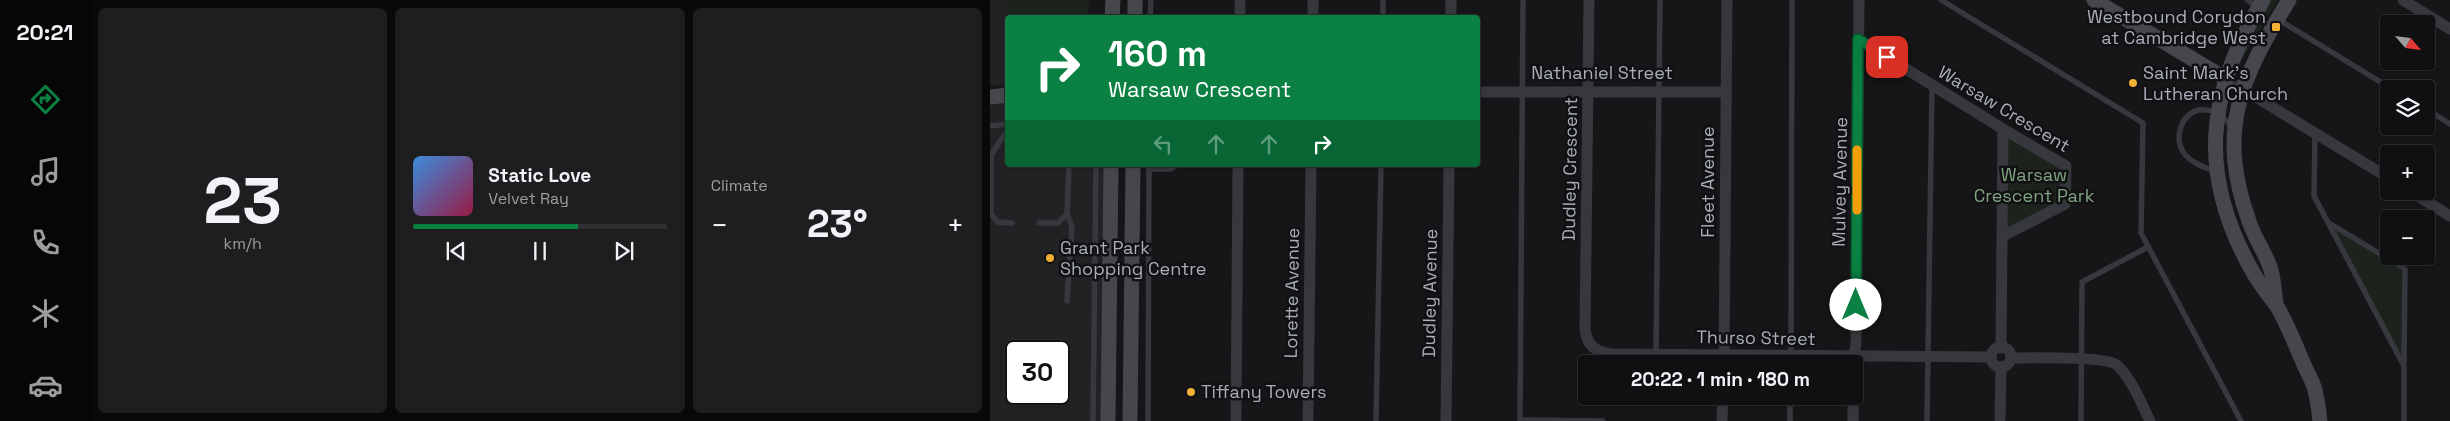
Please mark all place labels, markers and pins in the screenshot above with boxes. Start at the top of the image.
place label: Westbound Corydon at Cambridge West [2087,5,2266,49]
marker: Westbound Corydon at Cambridge West [2270,21,2282,33]
pin [1866,36,1908,78]
place label: Saint Mark's Lutheran Church [2143,61,2288,105]
marker: Saint Mark's Lutheran Church [2127,77,2139,89]
place label: Grant Park Shopping Centre [1060,236,1206,280]
marker: Grant Park Shopping Centre [1044,252,1056,264]
place label: Tiffany Towers [1201,380,1327,403]
marker: Tiffany Towers [1185,386,1197,398]

